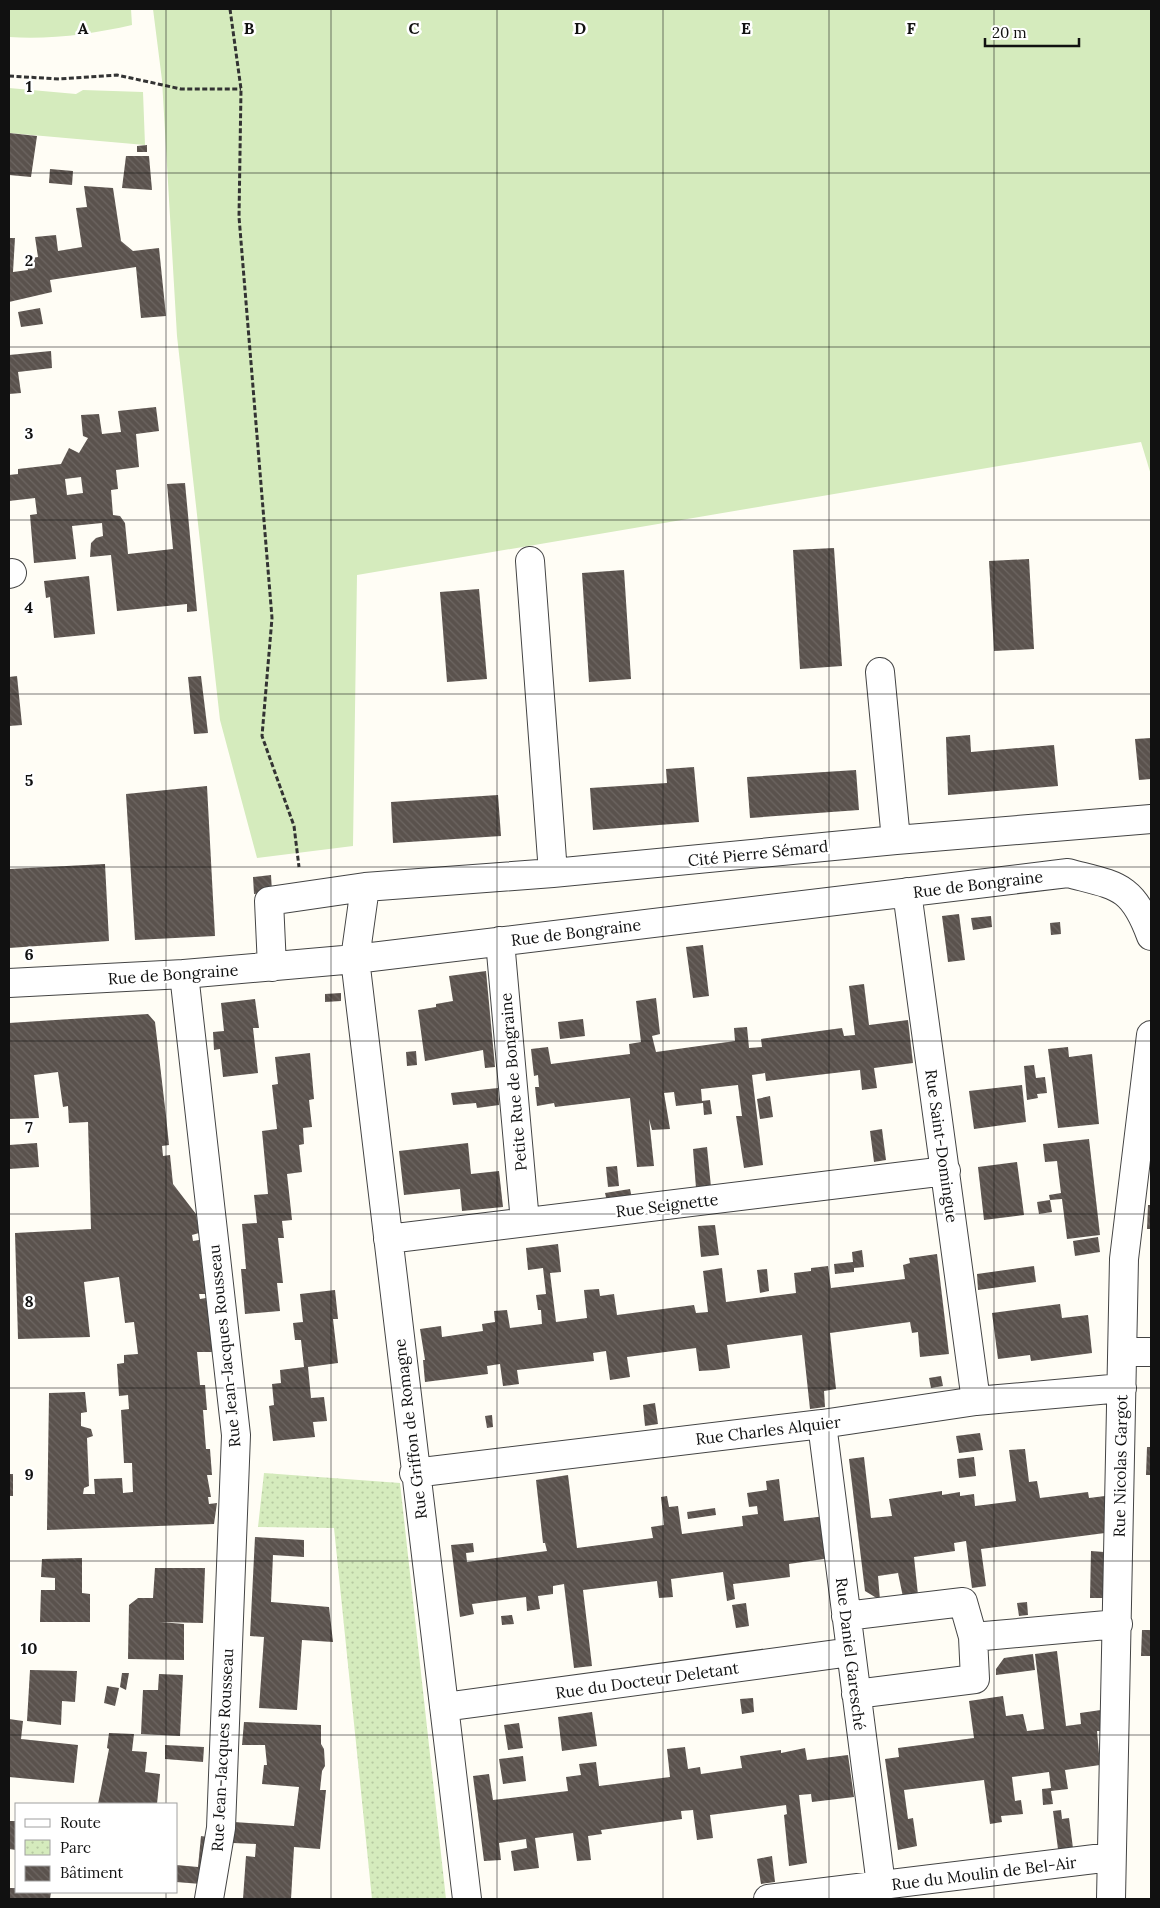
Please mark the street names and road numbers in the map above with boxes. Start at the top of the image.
street label: Cité Pierre Sémard [687,836,830,870]
street label: Rue de Bongraine [912,866,1044,902]
street label: Rue de Bongraine [510,914,642,950]
street label: Rue de Bongraine [107,959,239,989]
street label: Petite Rue de Bongraine [495,992,531,1172]
street label: Rue Saint-Domingue [921,1068,963,1224]
street label: Rue Seignette [615,1189,720,1221]
street label: Rue Jean-Jacques Rousseau [203,1243,245,1448]
street label: Rue Griffon de Romagne [389,1337,431,1520]
street label: Rue Nicolas Gargot [1109,1394,1131,1538]
street label: Rue Charles Alquier [694,1411,842,1449]
street label: Rue Daniel Garesché [832,1576,870,1732]
street label: Rue Jean-Jacques Rousseau [207,1647,237,1852]
street label: Rue du Docteur Deletant [554,1657,741,1703]
street label: Rue du Moulin de Bel-Air [890,1852,1078,1894]

